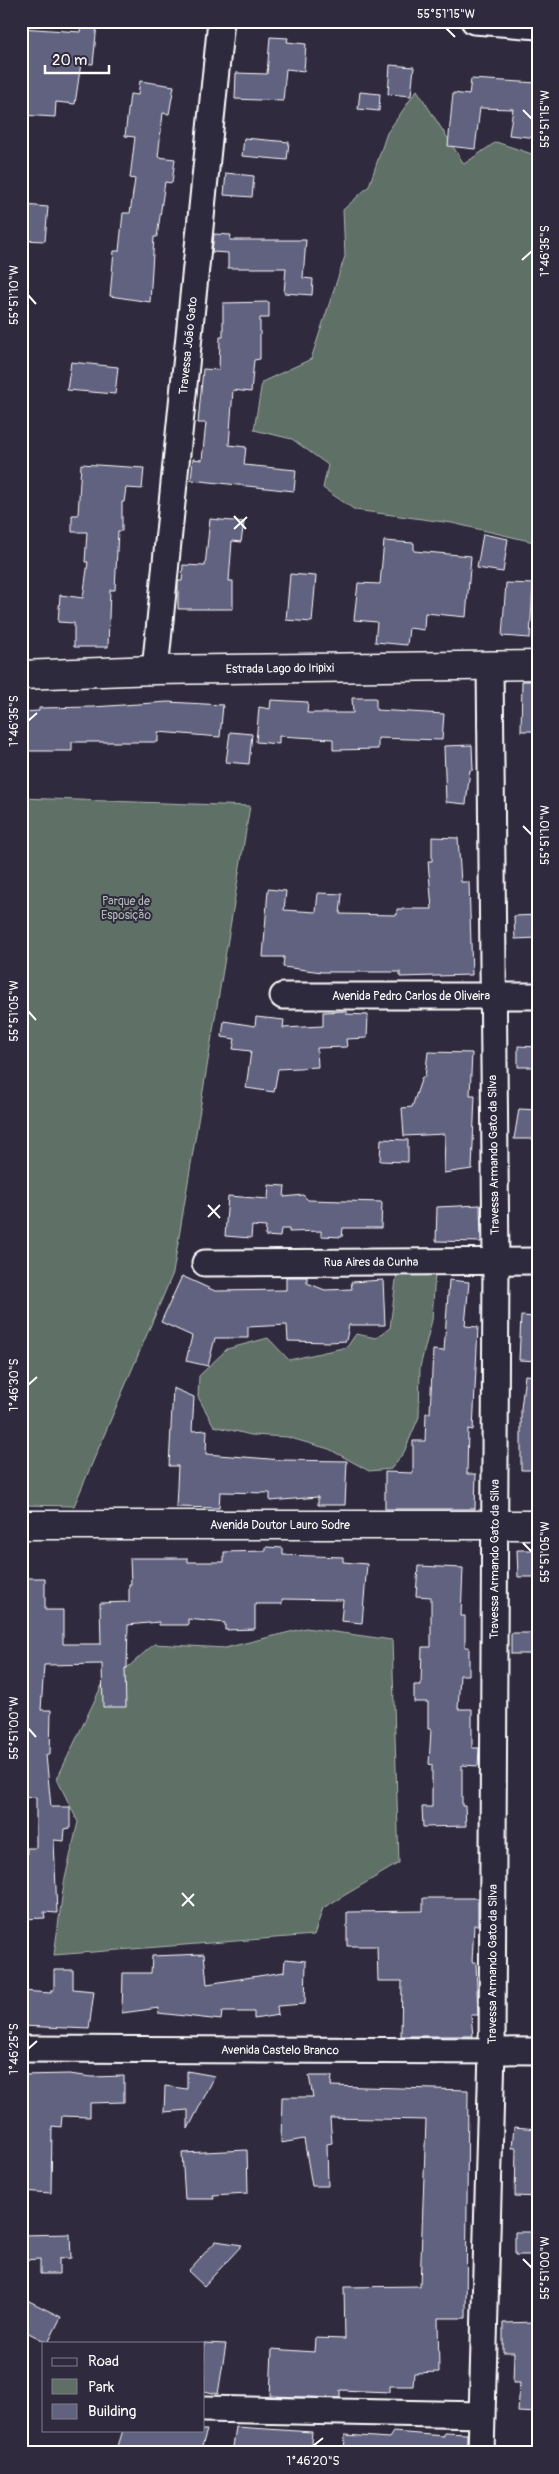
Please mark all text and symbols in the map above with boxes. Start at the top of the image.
text: 55°51'15"W [417,7,475,22]
scale bar [45,42,109,74]
text: 20 m [52,51,87,70]
text: 55°51'15"W [538,90,553,148]
text: 1°46'35"S [538,225,553,277]
text: 55°51'10"W [7,265,22,325]
street label: Travessa João Gato [176,295,200,395]
street label: Estrada Lago do Iripixi [226,660,334,677]
text: 1°46'35"S [7,695,22,747]
text: 55°51'10"W [538,805,553,865]
park label: Parque de Esposição [101,894,152,923]
text: 55°51'05"W [7,980,22,1042]
street label: Avenida Pedro Carlos de Oliveira [332,989,491,1004]
street label: Travessa Armando Gato da Silva [485,1075,503,1235]
street label: Rua Aires da Cunha [324,1254,419,1270]
text: 1°46'30"S [7,1358,22,1412]
street label: Travessa Armando Gato da Silva [487,1479,502,1639]
street label: Avenida Doutor Lauro Sodre [210,1518,350,1533]
text: 55°51'05"W [538,1521,553,1583]
text: 55°51'00"W [7,1696,22,1760]
street label: Travessa Armando Gato da Silva [485,1884,500,2044]
text: 1°46'25"S [7,2023,22,2075]
street label: Avenida Castelo Branco [221,2042,340,2058]
text: 55°51'00"W [538,2236,553,2300]
legend [42,2342,205,2432]
text: Road [88,2352,119,2371]
text: Park [88,2378,115,2397]
text: Building [88,2402,136,2421]
text: 1°46'20"S [286,2454,340,2469]

